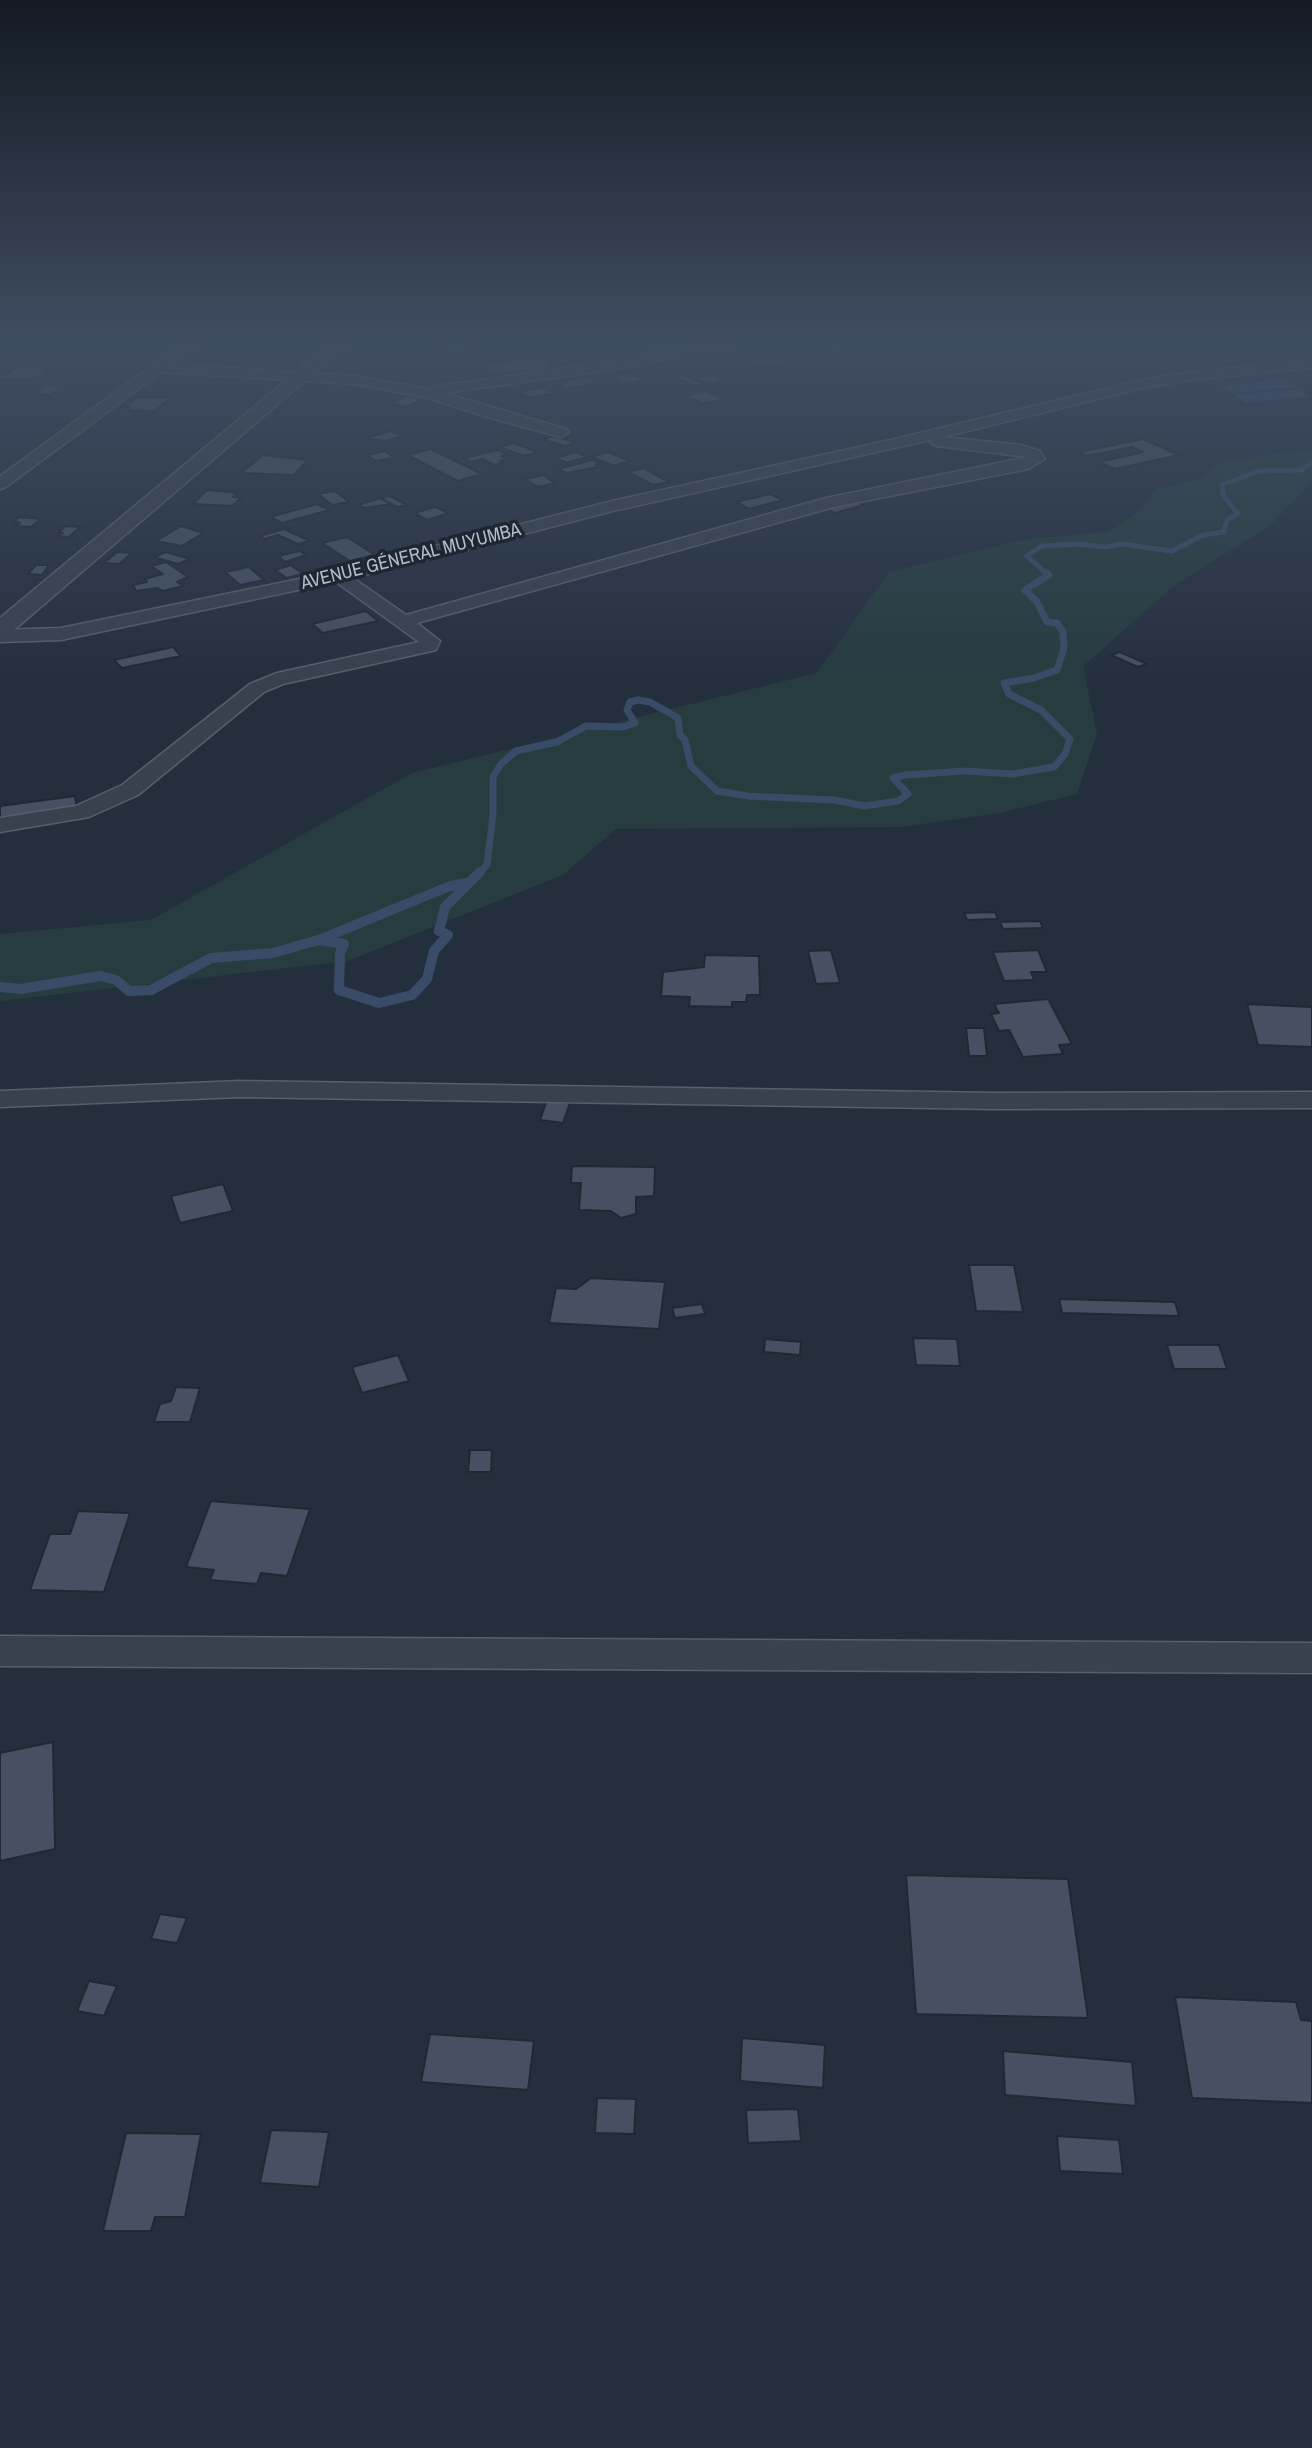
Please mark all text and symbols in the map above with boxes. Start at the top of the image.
street label: AVENUE GÉNERAL MUYUMBA [299,519,523,595]

